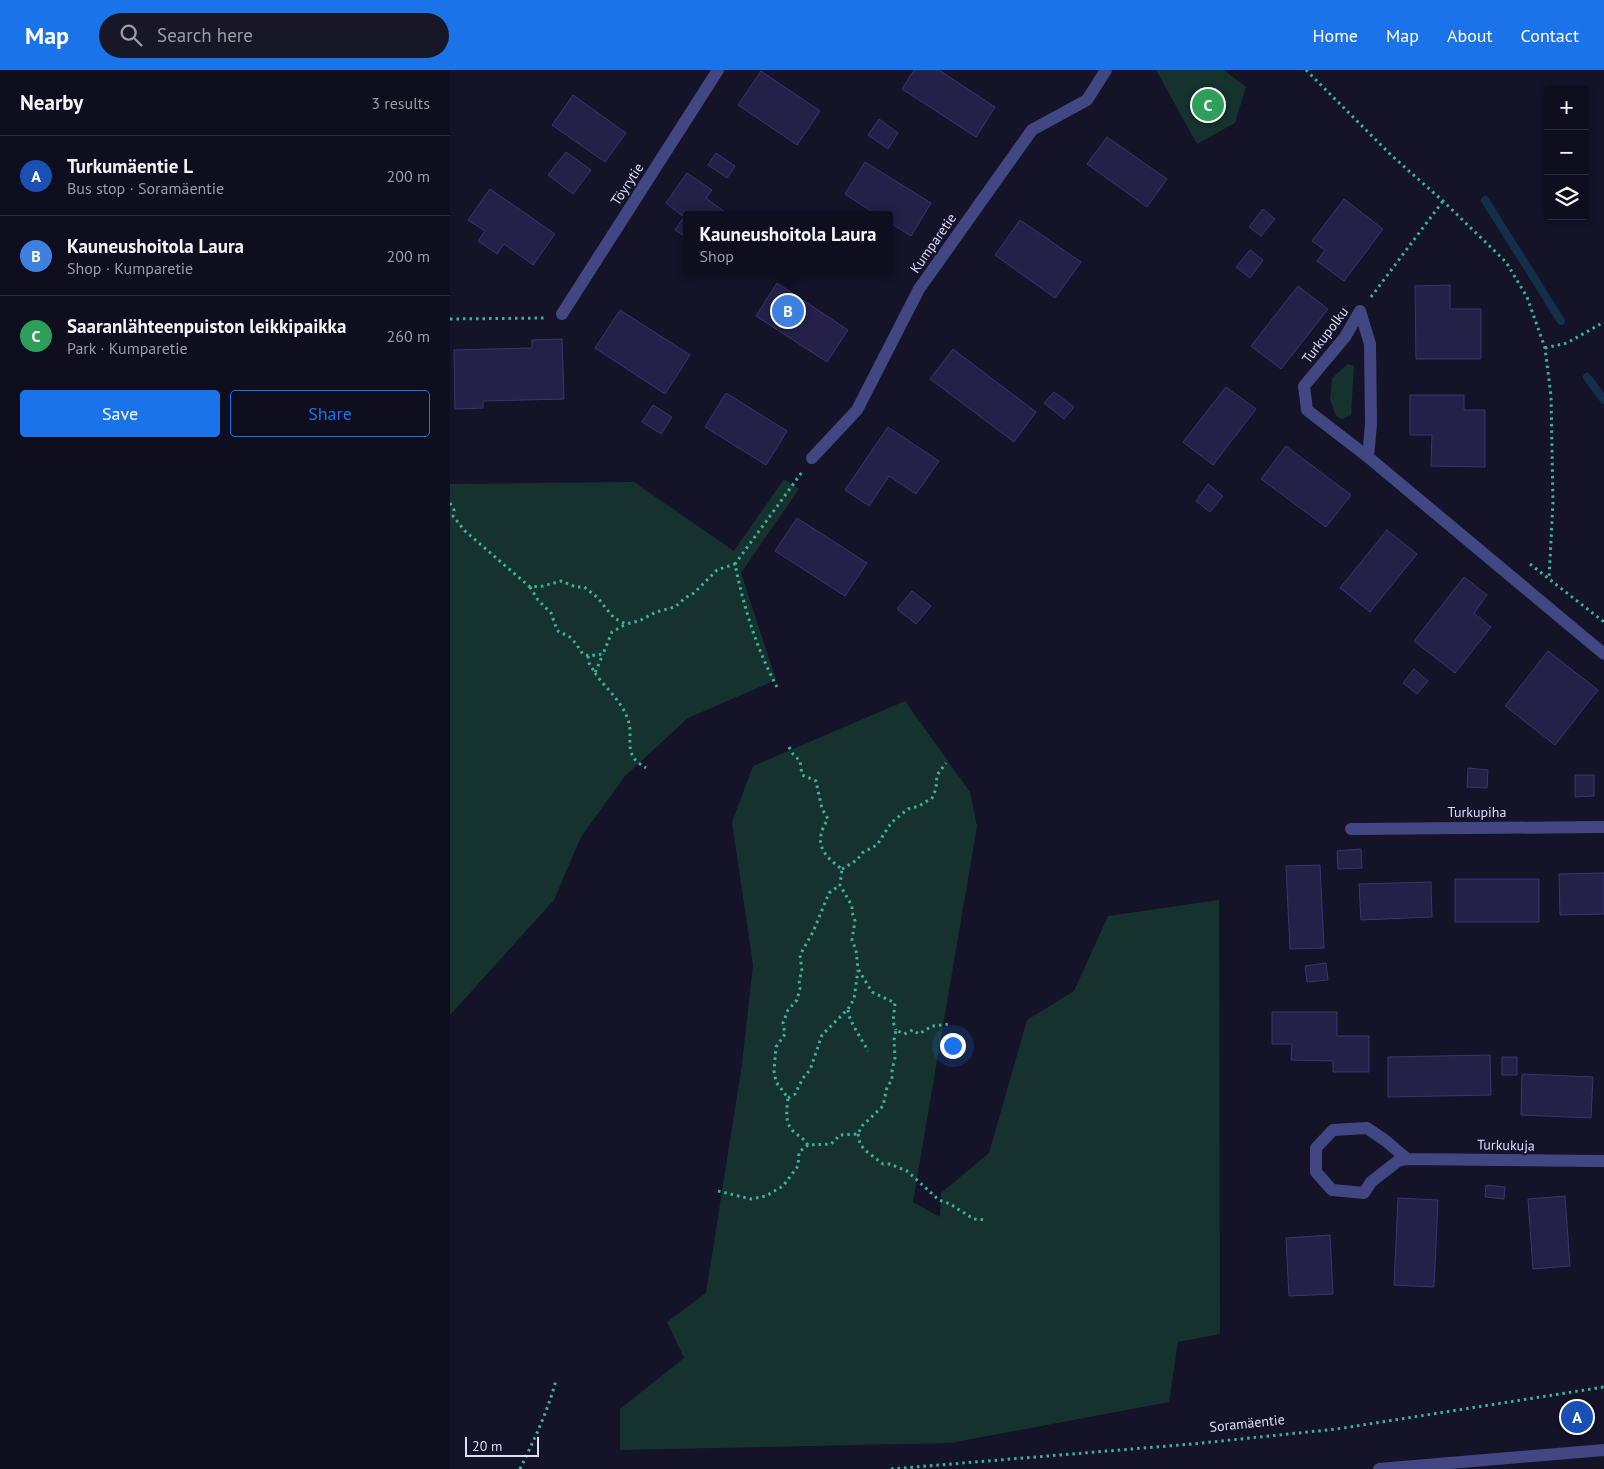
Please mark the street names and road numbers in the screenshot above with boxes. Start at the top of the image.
street label: Töyrytie [607,159,647,209]
street label: Kumparetie [906,210,960,276]
street label: Turkupolku [1298,303,1352,367]
street label: Turkupiha [1448,803,1506,821]
street label: Turkukuja [1477,1135,1535,1155]
street label: Soramäentie [1209,1410,1285,1436]

